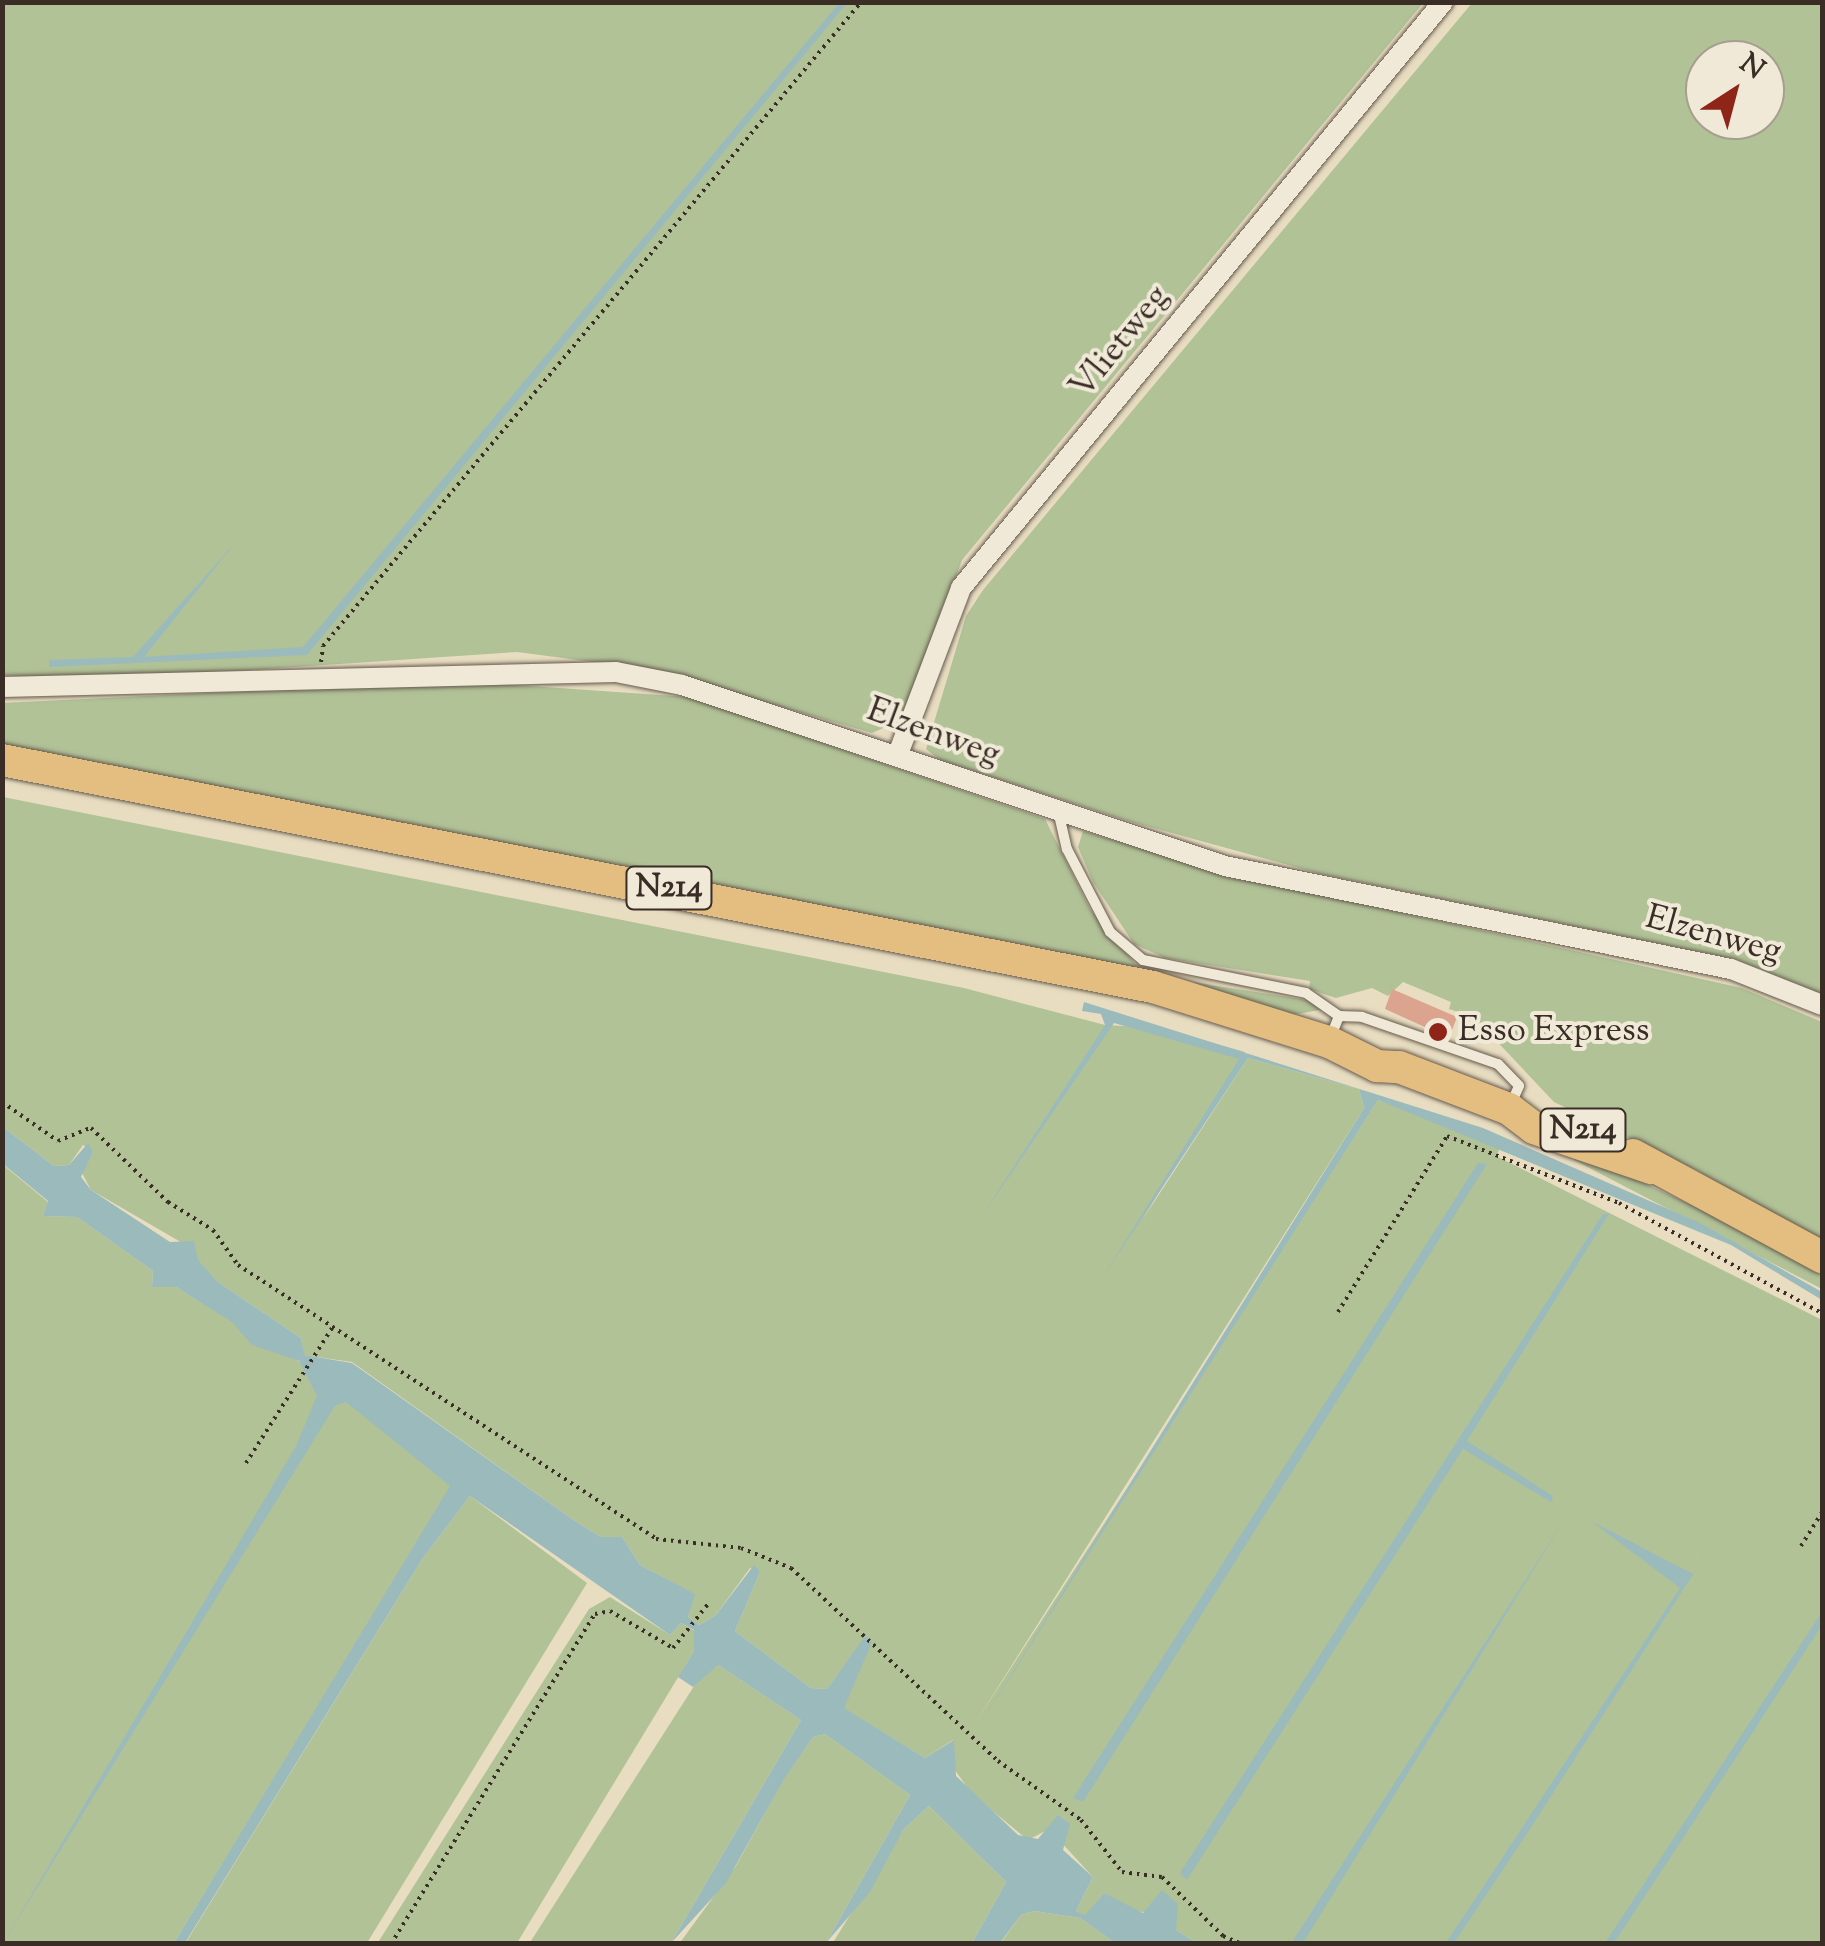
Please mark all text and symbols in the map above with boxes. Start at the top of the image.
north arrow [1685,40,1785,140]
text: N [1731,45,1772,90]
street label: Vlietweg [1062,278,1180,408]
street label: Elzenweg [861,691,1005,777]
road number: N214 [624,861,714,915]
street label: Elzenweg [1641,898,1785,974]
place label: Esso Express [1458,1011,1650,1053]
marker: Esso Express [1427,1021,1449,1043]
road number: N214 [1538,1103,1628,1157]

